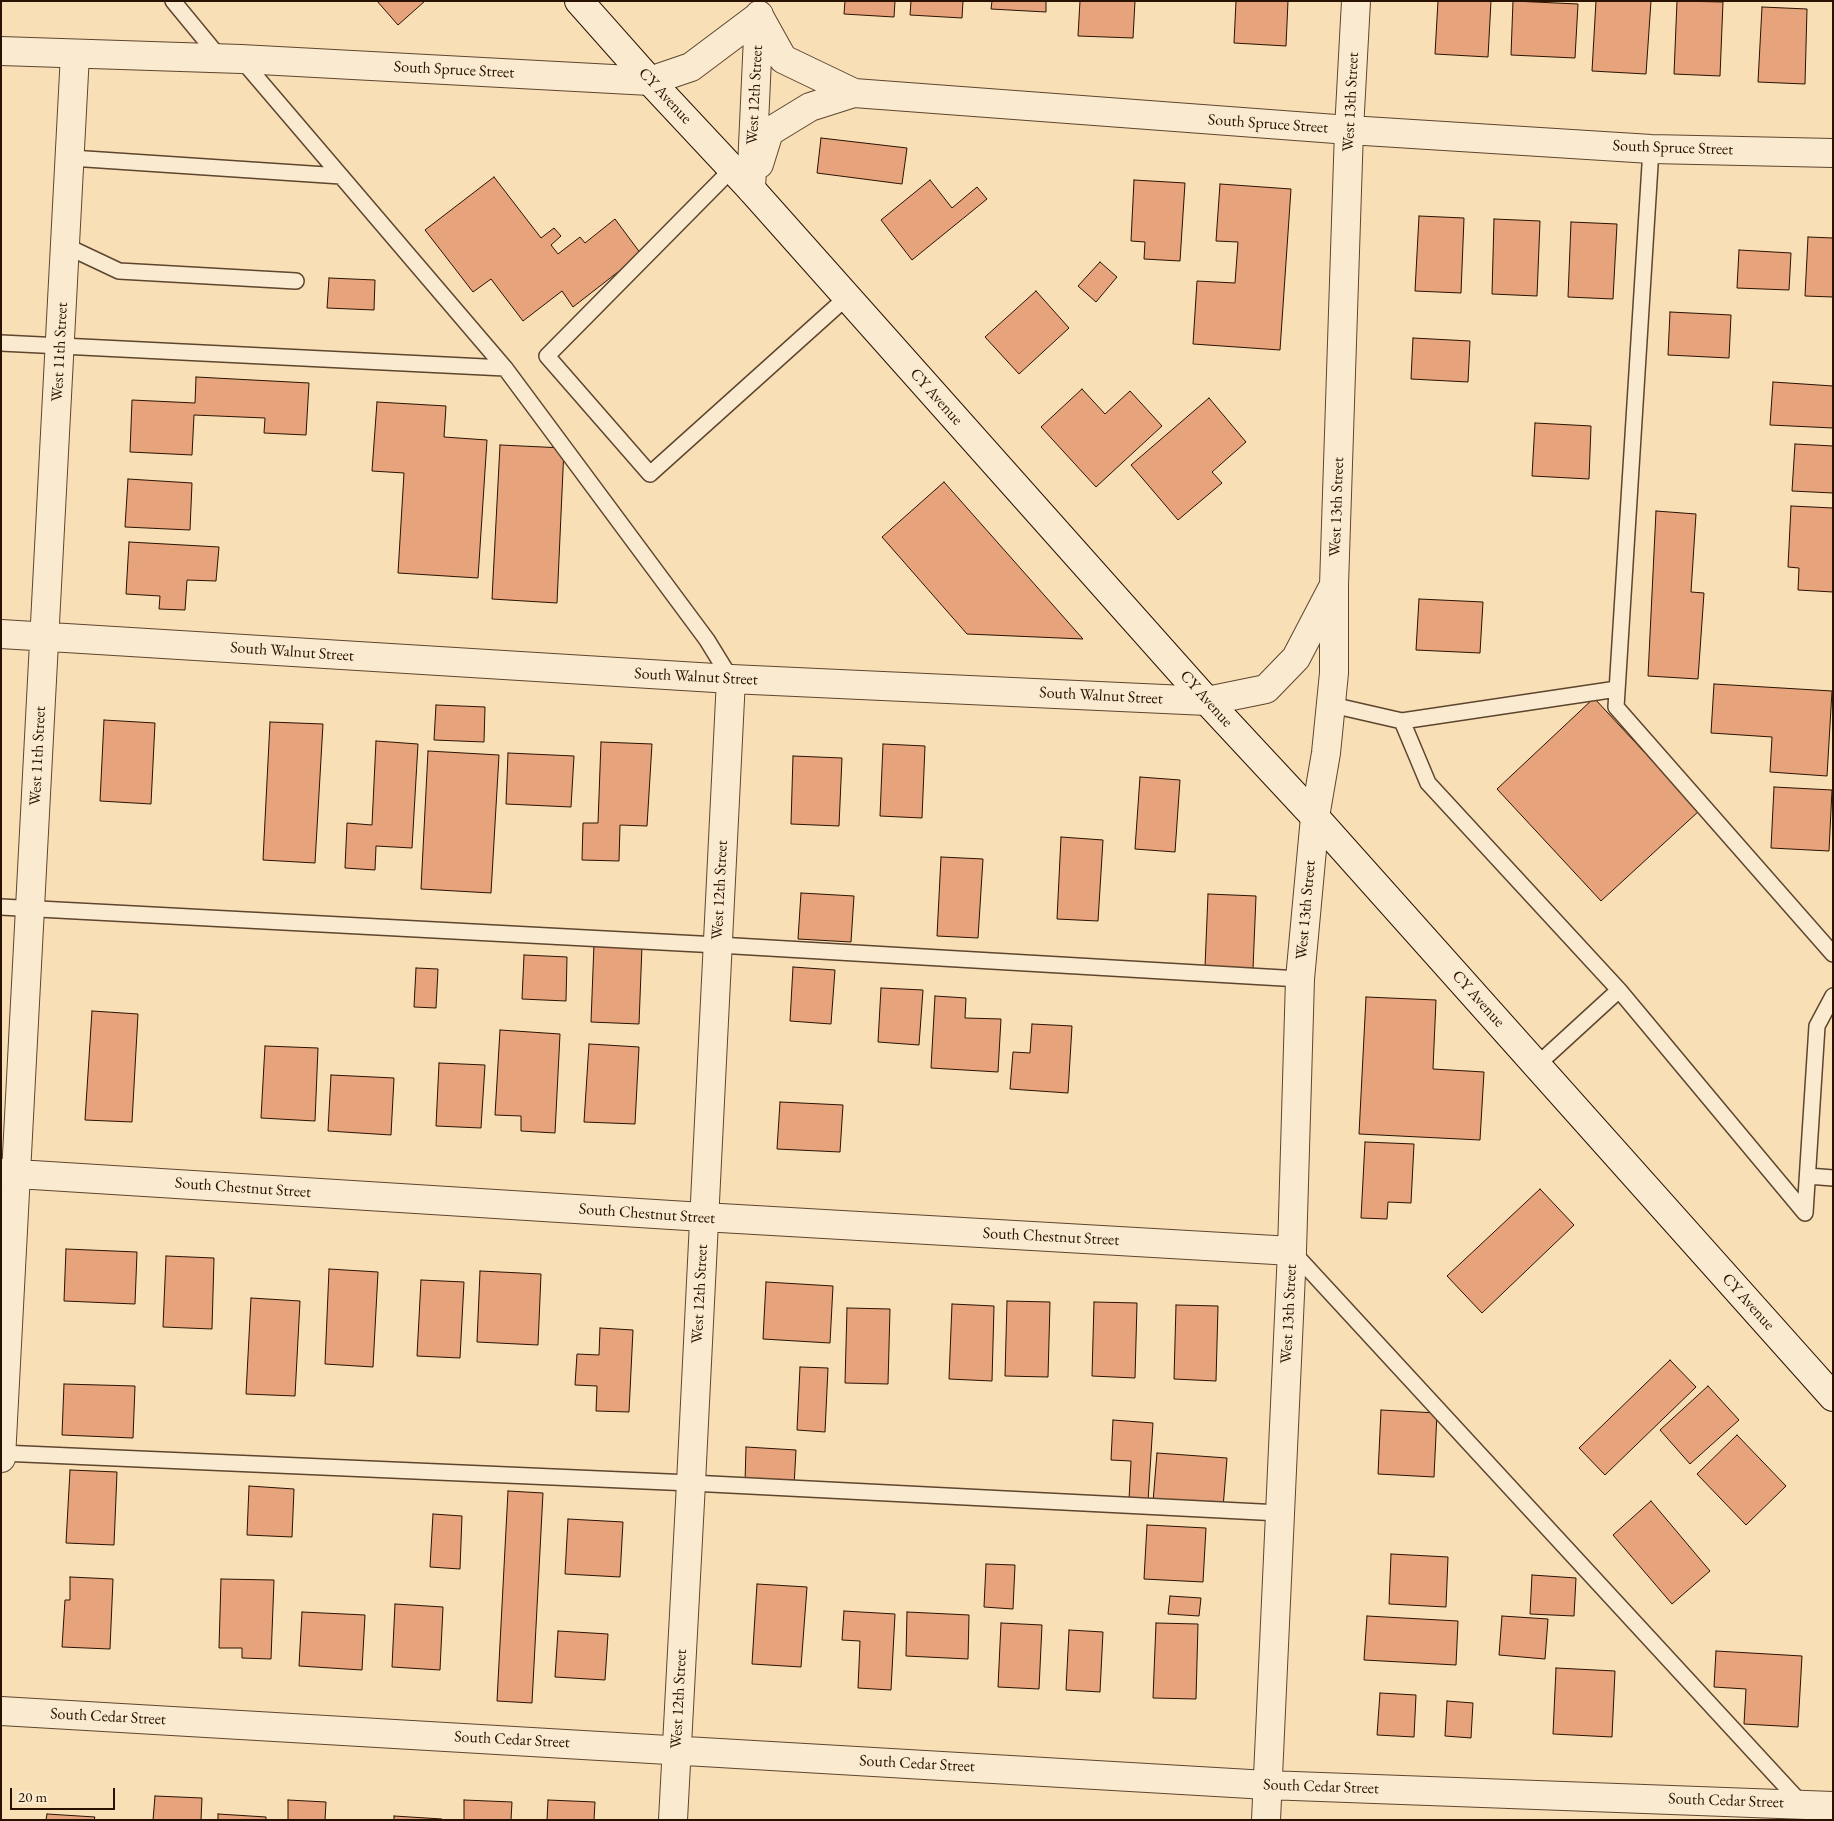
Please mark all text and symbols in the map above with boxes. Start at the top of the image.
street label: West 12th Street [743,45,767,145]
street label: West 13th Street [1339,52,1363,152]
street label: South Spruce Street [393,57,515,83]
street label: CY Avenue [634,64,696,128]
street label: South Spruce Street [1207,110,1329,138]
street label: South Spruce Street [1612,136,1734,160]
street label: West 11th Street [48,302,72,402]
street label: CY Avenue [906,365,966,429]
street label: West 13th Street [1326,457,1348,557]
street label: South Walnut Street [230,638,354,666]
street label: South Walnut Street [634,664,758,690]
street label: CY Avenue [1176,667,1236,731]
street label: South Walnut Street [1039,683,1163,709]
street label: West 11th Street [26,706,50,806]
street label: West 12th Street [708,840,732,940]
street label: West 13th Street [1292,860,1320,960]
street label: CY Avenue [1448,967,1508,1031]
street label: South Chestnut Street [174,1174,312,1202]
street label: South Chestnut Street [578,1200,716,1228]
street label: South Chestnut Street [982,1224,1120,1250]
street label: West 12th Street [688,1244,712,1344]
street label: West 13th Street [1277,1264,1301,1364]
street label: CY Avenue [1718,1270,1778,1334]
street label: West 12th Street [667,1649,691,1749]
street label: South Cedar Street [50,1704,166,1730]
street label: South Cedar Street [454,1727,570,1753]
street label: South Cedar Street [859,1751,975,1777]
street label: South Cedar Street [1263,1775,1379,1799]
scale bar [12,1778,118,1810]
text: 20 m [18,1787,47,1806]
street label: South Cedar Street [1668,1789,1784,1813]

